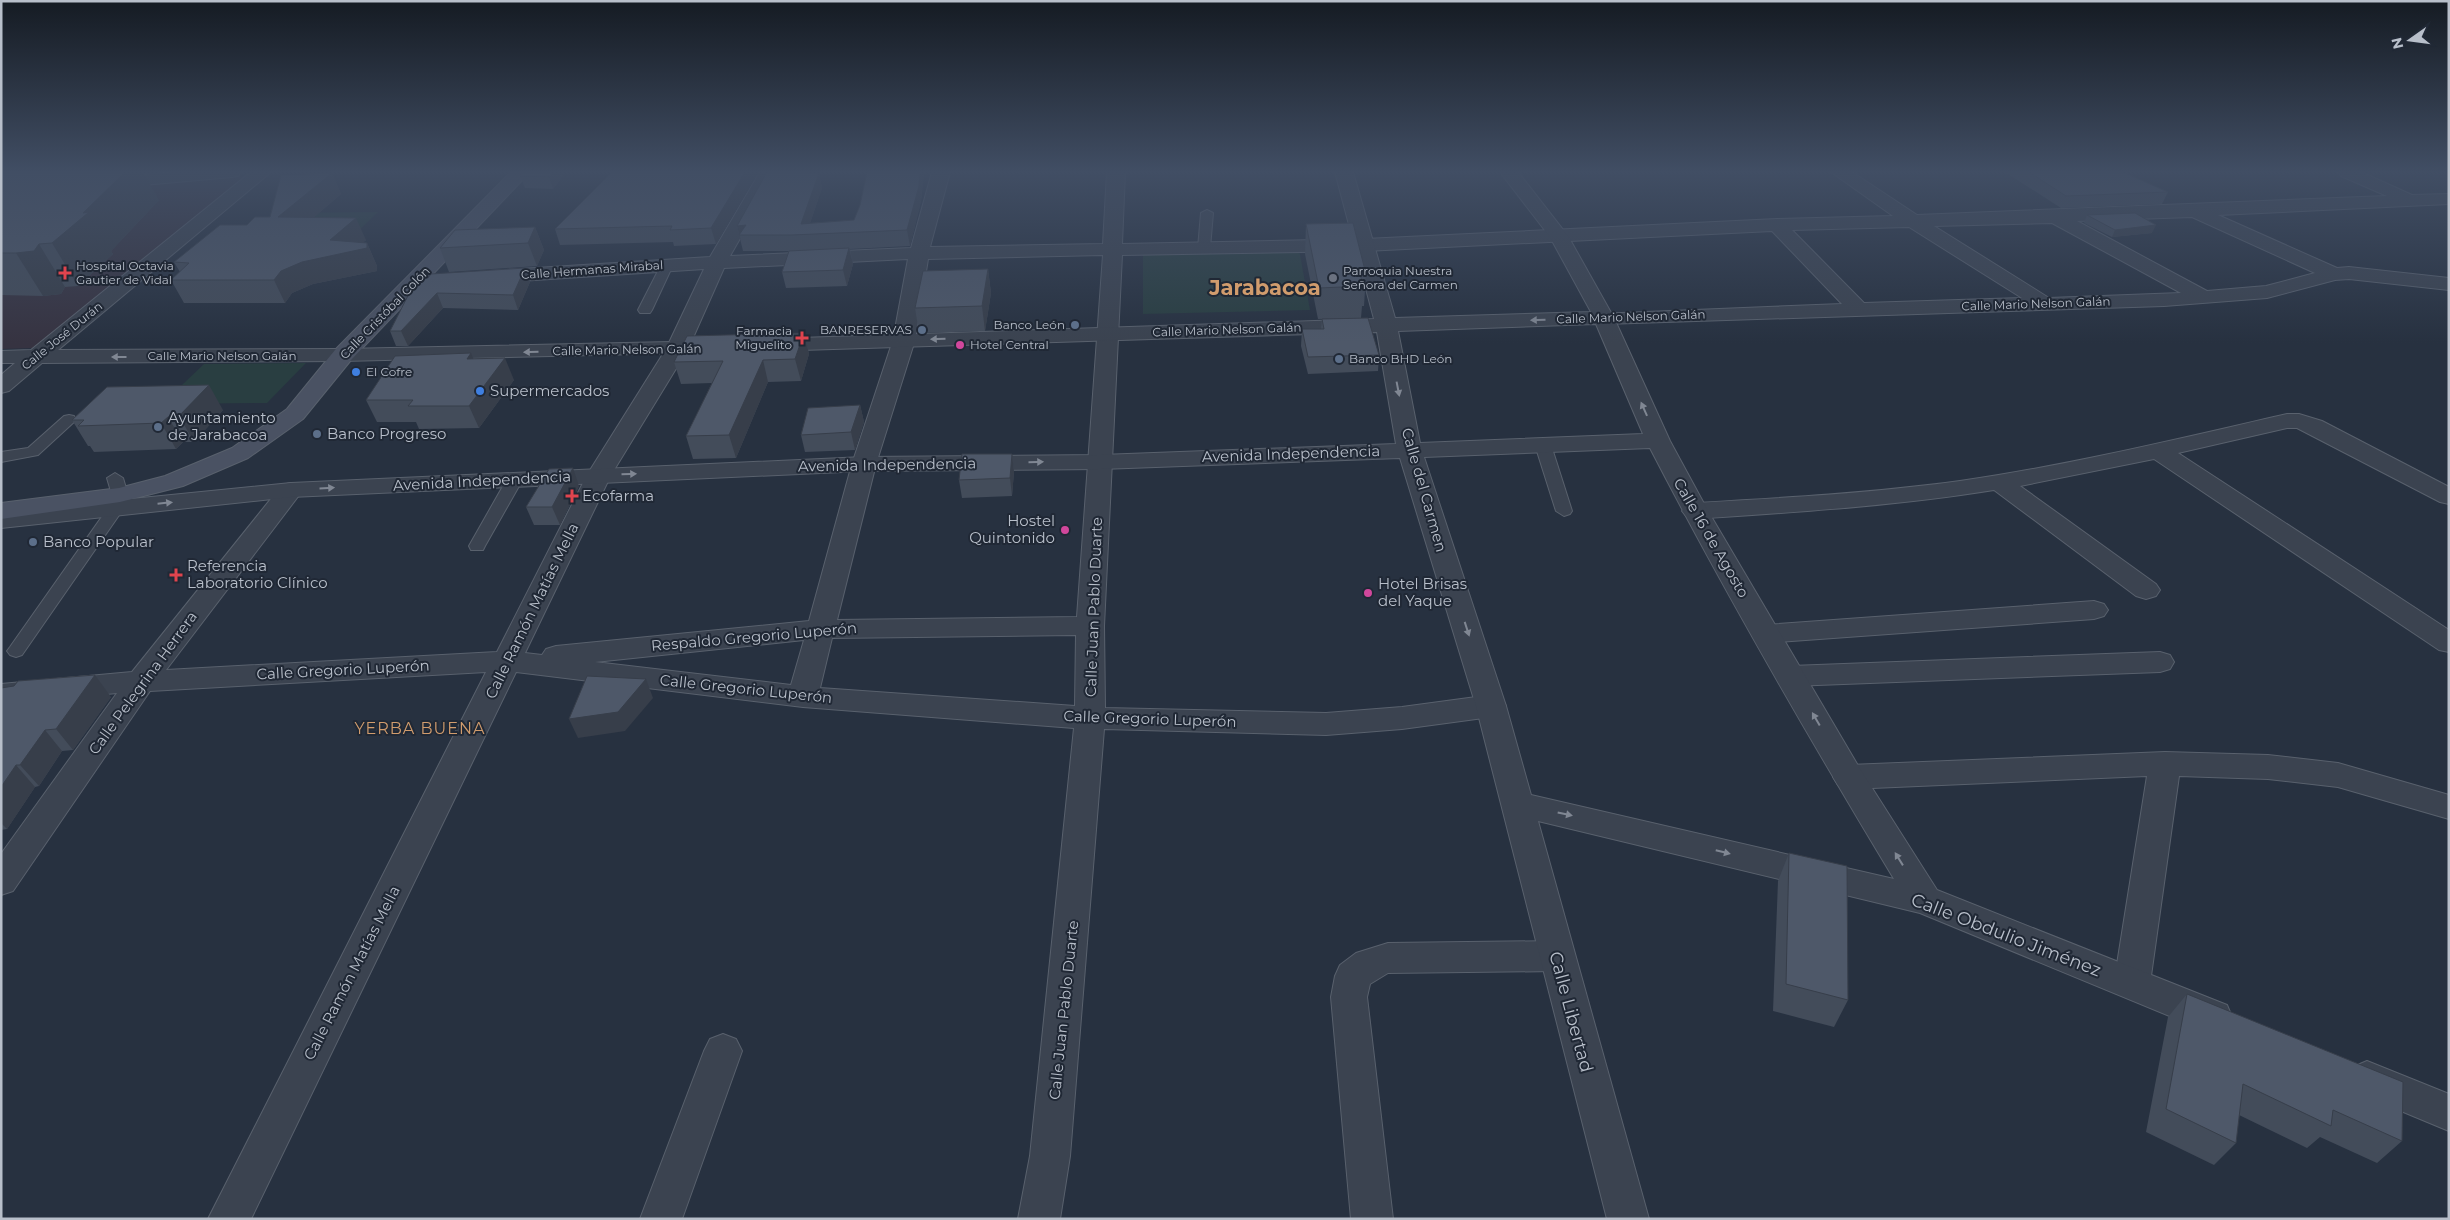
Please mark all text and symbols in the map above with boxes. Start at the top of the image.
north arrow [2385,15,2435,65]
text: N [2387,35,2407,51]
street label: Calle Hermanas Mirabal [520,257,664,282]
place label: Hospital Octavia Gautier de Vidal [76,258,174,287]
street label: Calle Cristóbal Colón [337,263,433,362]
place label: Parroquia Nuestra Señora del Carmen [1343,263,1458,292]
marker: Hospital Octavia Gautier de Vidal [58,266,72,280]
marker: Parroquia Nuestra Señora del Carmen [1327,272,1339,284]
district label: Jarabacoa [1208,275,1321,300]
street label: Calle Mario Nelson Galán [1961,293,2111,314]
street label: Calle José Durán [18,298,105,373]
street label: Calle Mario Nelson Galán [1556,306,1706,327]
one-way arrow [1530,316,1546,324]
place label: Banco León [994,317,1065,332]
marker: Banco León [1069,319,1081,331]
street label: Calle Mario Nelson Galán [1152,319,1302,340]
place label: BANRESERVAS [820,322,912,337]
place label: Farmacia Miguelito [735,323,792,352]
marker: BANRESERVAS [916,324,928,336]
marker: Farmacia Miguelito [796,332,808,344]
one-way arrow [930,335,946,343]
place label: Hotel Central [970,337,1049,352]
marker: Hotel Central [954,339,966,351]
street label: Calle Mario Nelson Galán [552,341,702,358]
street label: Calle Mario Nelson Galán [147,348,297,363]
one-way arrow [523,348,539,356]
place label: Banco BHD León [1349,351,1452,366]
one-way arrow [111,353,127,361]
marker: Banco BHD León [1333,353,1345,365]
place label: El Cofre [366,364,412,379]
marker: El Cofre [350,366,362,378]
place label: Supermercados [490,381,609,400]
one-way arrow [1394,382,1402,397]
marker: Supermercados [474,385,486,397]
one-way arrow [1640,402,1648,416]
place label: Ayuntamiento de Jarabacoa [168,408,276,444]
marker: Ayuntamiento de Jarabacoa [152,421,164,433]
place label: Banco Progreso [327,424,447,443]
street label: Calle del Carmen [1398,426,1451,554]
marker: Banco Progreso [311,428,323,440]
street label: Avenida Independencia [1202,441,1380,466]
street label: Avenida Independencia [798,453,976,476]
one-way arrow [1028,458,1044,466]
street label: Avenida Independencia [392,466,572,495]
one-way arrow [621,470,637,478]
street label: Calle 16 de Agosto [1669,475,1753,601]
one-way arrow [319,484,335,492]
place label: Ecofarma [582,486,654,505]
marker: Ecofarma [566,490,578,502]
one-way arrow [157,499,173,507]
place label: Hostel Quintonido [969,511,1055,547]
street label: Calle Juan Pablo Duarte [1081,517,1106,697]
street label: Calle Ramón Matías Mella [481,520,582,702]
marker: Hostel Quintonido [1059,524,1071,536]
place label: Banco Popular [43,532,154,551]
marker: Banco Popular [27,536,39,548]
place label: Referencia Laboratorio Clínico [187,556,328,592]
marker: Referencia Laboratorio Clínico [169,568,183,582]
place label: Hotel Brisas del Yaque [1378,574,1467,610]
marker: Hotel Brisas del Yaque [1362,587,1374,599]
street label: Calle Pelegrina Herrera [84,607,201,758]
street label: Respaldo Gregorio Luperón [650,618,858,655]
one-way arrow [1463,622,1471,637]
street label: Calle Gregorio Luperón [256,655,430,684]
street label: Calle Gregorio Luperón [659,670,833,707]
street label: Calle Gregorio Luperón [1063,706,1237,731]
one-way arrow [1811,713,1820,726]
district label: YERBA BUENA [355,719,485,738]
one-way arrow [1557,810,1572,818]
one-way arrow [1715,848,1730,856]
one-way arrow [1895,852,1904,865]
street label: Calle Ramón Matías Mella [299,882,404,1063]
street label: Calle Obdulio Jiménez [1908,889,2104,981]
street label: Calle Juan Pablo Duarte [1045,919,1082,1101]
street label: Calle Libertad [1544,949,1598,1075]

